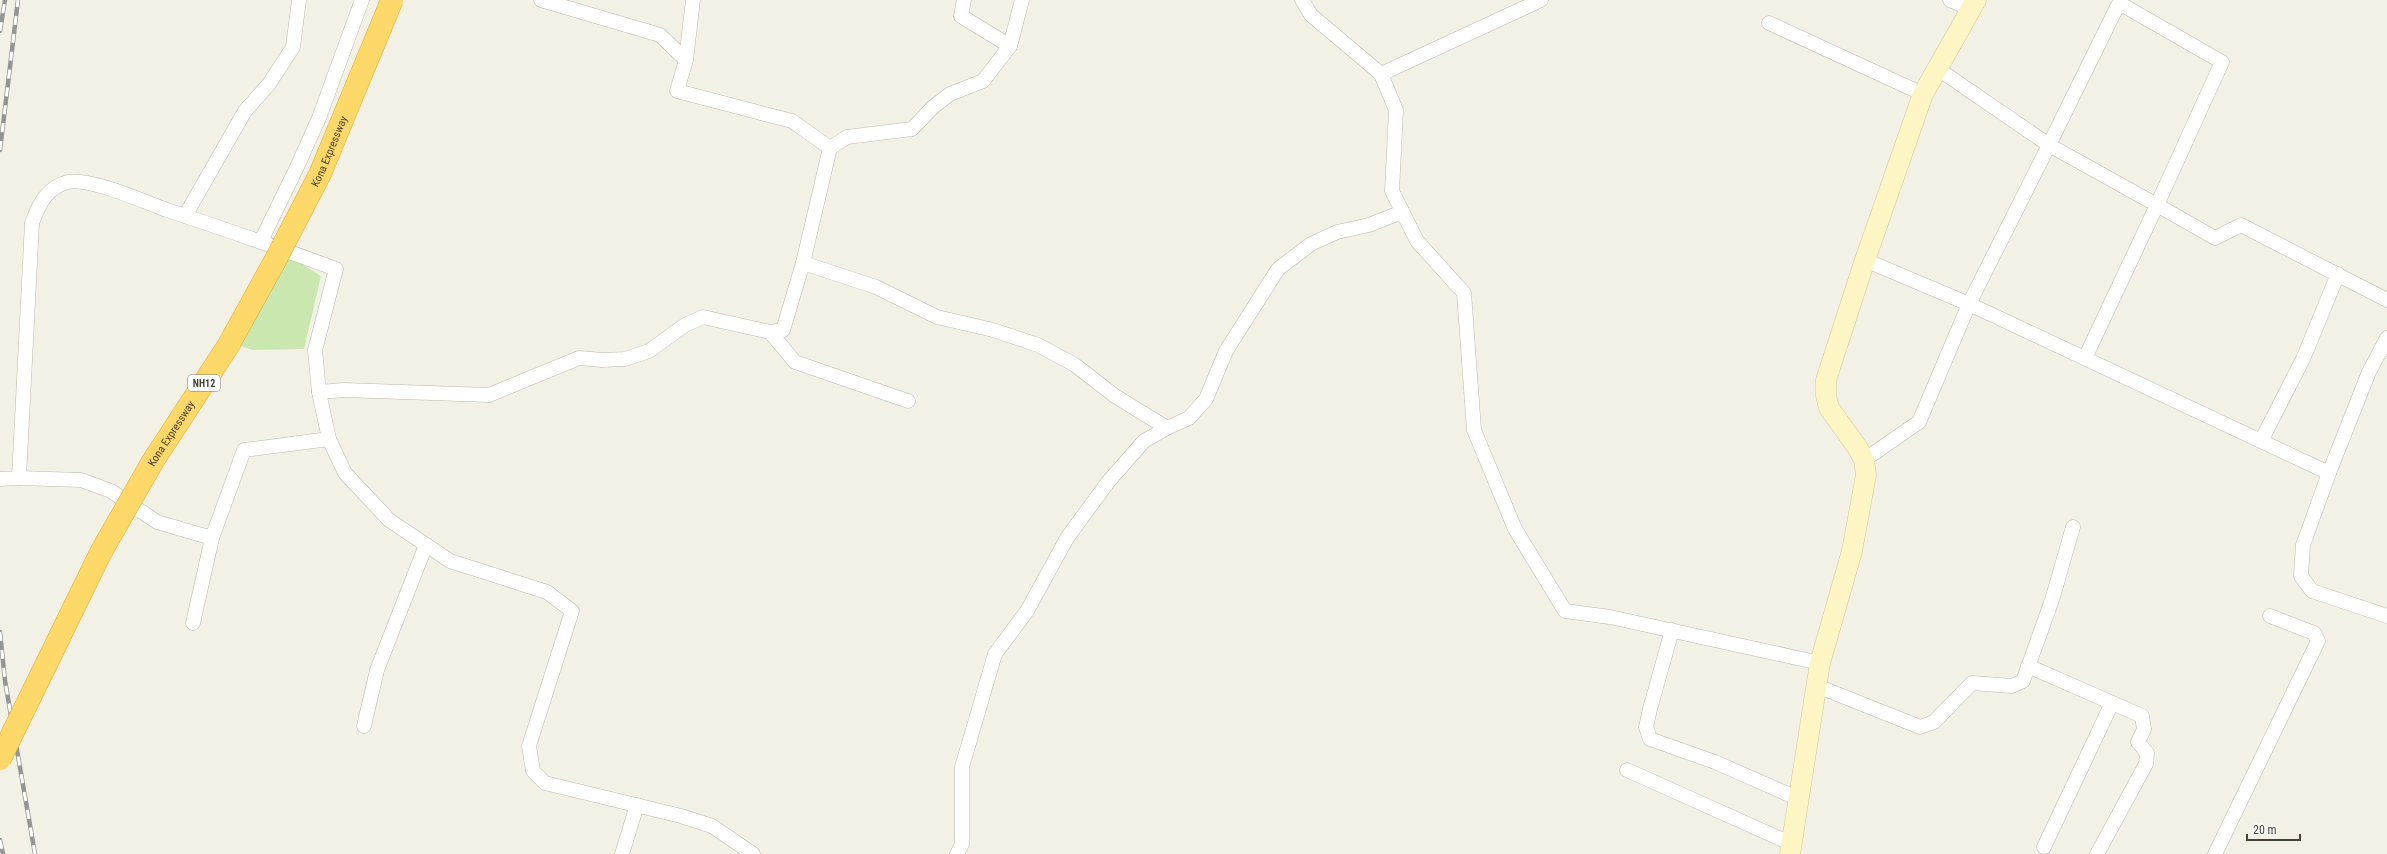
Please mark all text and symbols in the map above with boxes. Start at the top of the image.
street label: Kona Expressway [308,114,350,189]
road number: NH12 [188,375,220,391]
street label: Kona Expressway [145,398,197,469]
scale bar [2247,816,2300,842]
text: 20 m [2253,823,2277,837]

